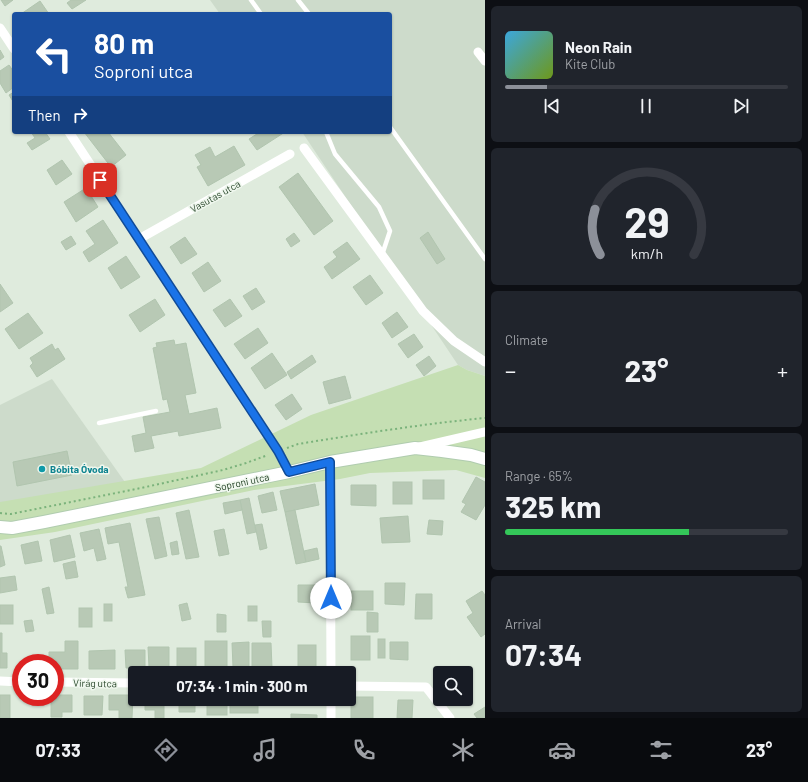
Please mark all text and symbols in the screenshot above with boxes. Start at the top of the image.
text: 80 m [94,26,154,60]
icon: left [28,28,80,80]
text: Neon Rain [565,38,632,56]
text: Kite Club [565,56,615,72]
text: Soproni utca [94,60,193,82]
icon: previous [541,95,563,117]
icon: pause [635,95,657,117]
icon: next [730,95,752,117]
icon: right [69,104,91,126]
text: Then [28,106,61,124]
pin [83,163,117,197]
icon: arrive [89,169,111,191]
street label: Vasutas utca [188,177,242,215]
text: 29 [624,195,669,245]
text: km/h [630,244,663,261]
text: Climate [505,332,548,348]
text: 23° [625,352,668,388]
text: − [505,357,516,383]
text: + [777,357,788,383]
place label: Bóbita Óvoda [50,463,109,475]
marker: Bóbita Óvoda [37,464,47,474]
text: Range · 65% [505,468,573,484]
street label: Soproni utca [214,470,270,494]
text: 325 km [505,488,601,524]
position arrow [310,577,352,619]
text: Arrival [505,616,541,632]
text: 07:34 [505,636,582,672]
speed limit sign: 30 [12,654,64,706]
map controls [433,666,473,706]
button: search [433,666,473,706]
street label: Virág utca [73,677,117,689]
text: 07:34 · 1 min · 300 m [176,677,308,695]
icon: directions [152,736,180,764]
icon: music [251,736,279,764]
icon: phone [350,736,378,764]
icon: climate [449,736,477,764]
icon: car [548,736,576,764]
icon: filters [647,736,675,764]
text: 07:33 [36,739,81,761]
text: 23° [746,739,772,761]

